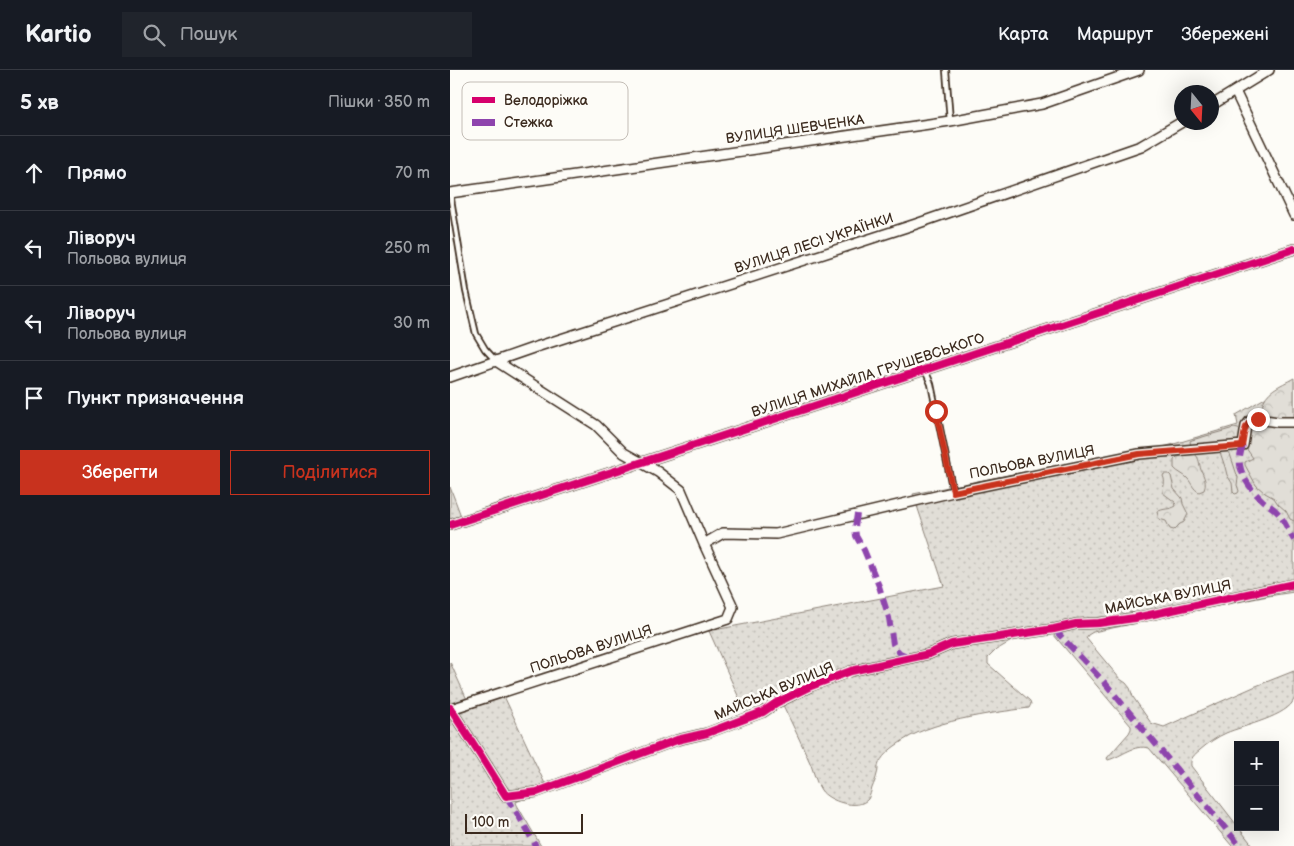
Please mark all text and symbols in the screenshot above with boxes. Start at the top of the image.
search box [122,12,472,57]
text: Kartio [25,20,92,49]
icon: search [140,21,168,49]
text: Пошук [180,23,237,46]
text: Карта [998,24,1049,45]
text: Маршрут [1077,24,1153,45]
text: Збережені [1181,24,1269,45]
legend [462,82,628,140]
north arrow [1174,85,1219,130]
text: 5 хв [20,90,59,115]
text: Велодоріжка [504,92,589,109]
text: Пішки · 350 m [328,93,430,112]
street label: ВУЛИЦЯ ШЕВЧЕНКА [725,111,866,147]
text: Стежка [504,114,554,131]
icon: ahead [20,159,48,187]
text: Прямо [67,162,127,185]
text: 70 m [395,164,430,183]
street label: ВУЛИЦЯ ЛЕСІ УКРАЇНКИ [732,209,896,277]
text: Ліворуч [67,227,136,250]
icon: left [20,234,48,262]
text: 250 m [384,239,430,258]
text: Польова вулиця [67,250,187,269]
text: Ліворуч [67,302,136,325]
icon: left [20,309,48,337]
text: 30 m [393,314,430,333]
text: Польова вулиця [67,325,187,344]
street label: ВУЛИЦЯ МИХАЙЛА ГРУШЕВСЬКОГО [749,329,987,421]
icon: arrive [20,384,48,412]
text: Пункт призначення [67,387,244,410]
route start [925,400,948,423]
route end [1247,408,1270,431]
street label: ПОЛЬОВА ВУЛИЦЯ [968,441,1096,483]
button: Зберегти [20,450,220,495]
button: Поділитися [230,450,430,495]
street label: МАЙСЬКА ВУЛИЦЯ [1103,576,1233,618]
street label: ПОЛЬОВА ВУЛИЦЯ [528,621,654,677]
street label: МАЙСЬКА ВУЛИЦЯ [712,658,836,724]
map controls [1234,741,1279,831]
button: + [1234,741,1279,786]
button: − [1234,786,1279,831]
scale bar [465,811,582,834]
text: 100 m [472,814,509,831]

